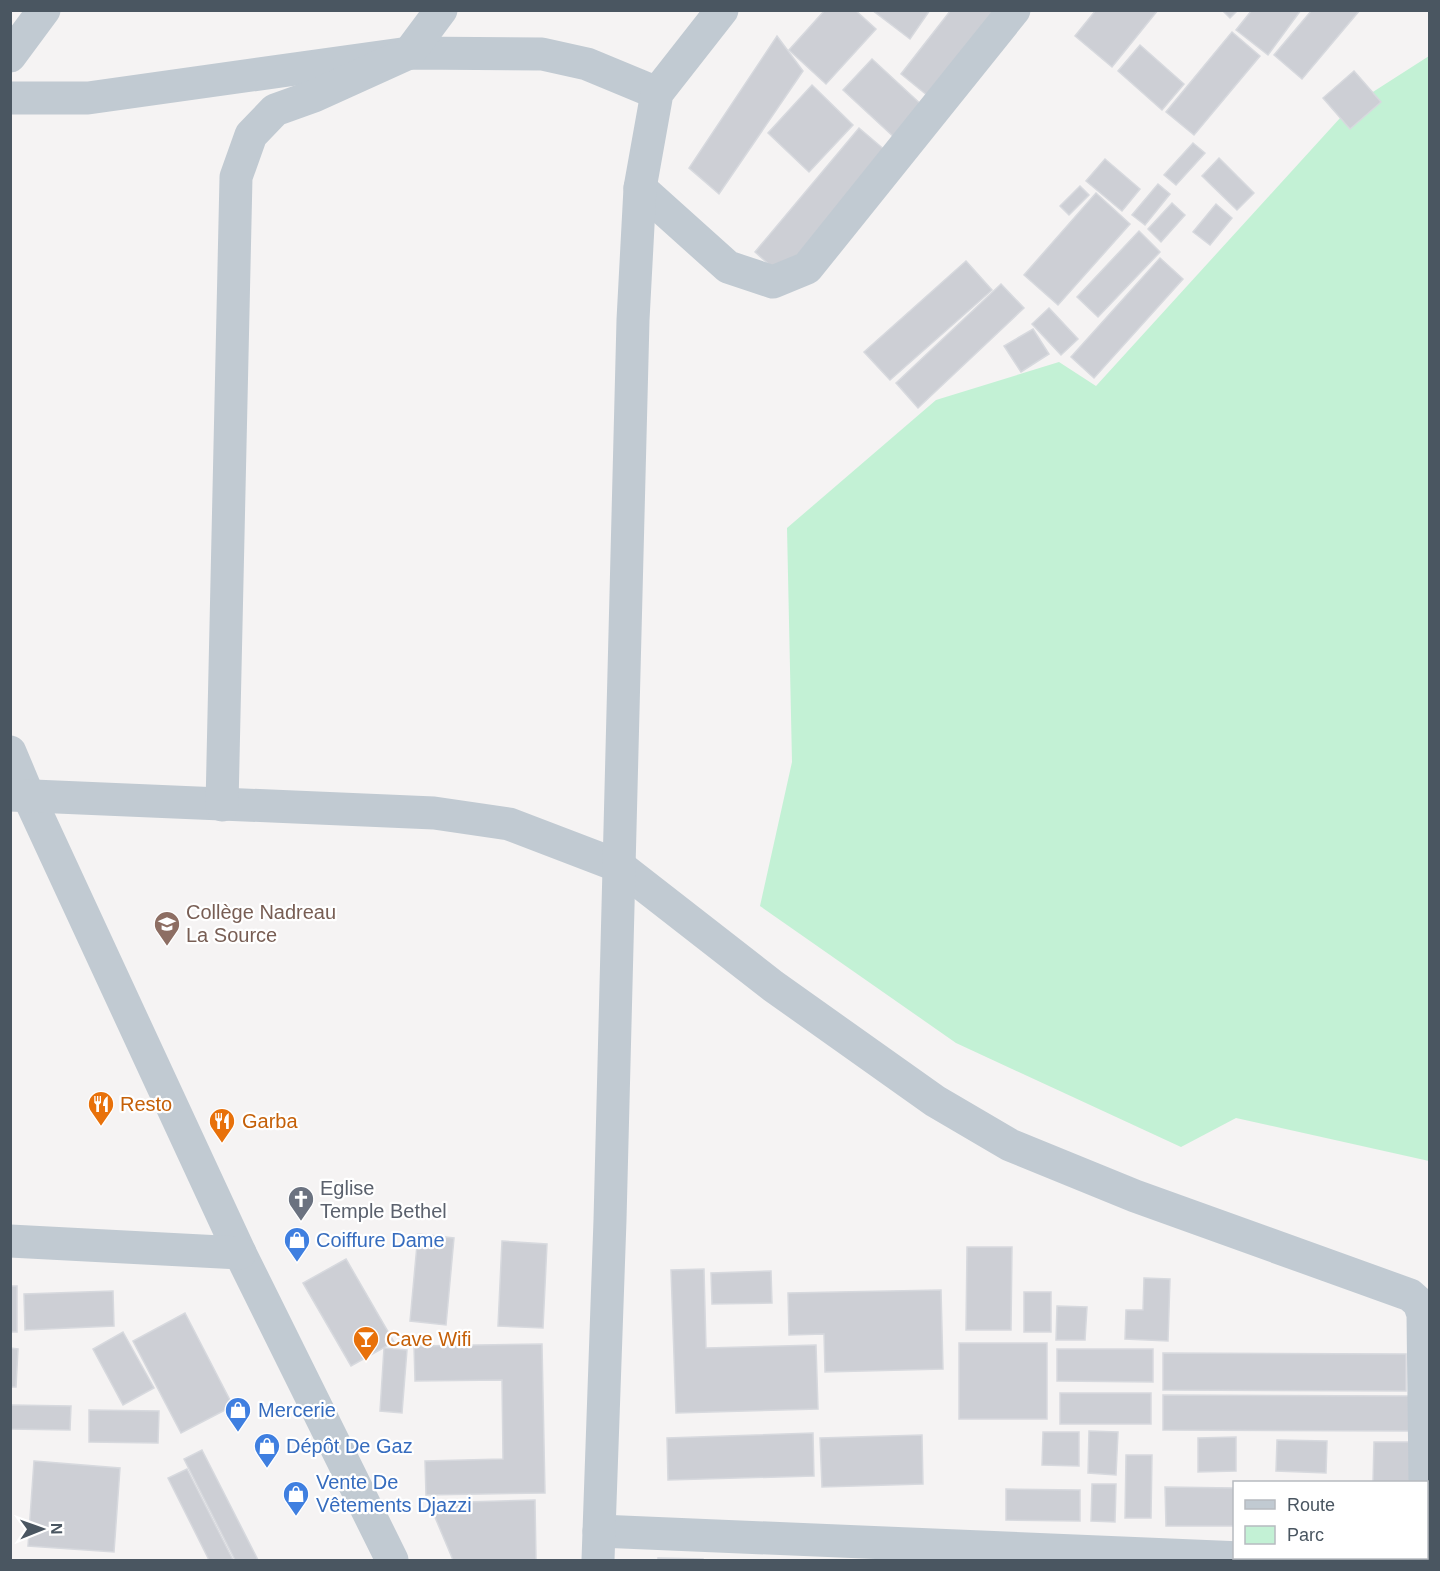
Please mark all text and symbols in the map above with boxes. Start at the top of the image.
place label: Collège Nadreau La Source [186,901,336,946]
school or university icon: Collège Nadreau La Source [152,909,182,947]
restaurant icon: Resto [86,1089,116,1127]
place label: Resto [120,1093,172,1115]
restaurant icon: Garba [207,1106,237,1144]
place label: Garba [242,1110,298,1132]
place label: Eglise Temple Bethel [320,1177,447,1222]
church icon: Eglise Temple Bethel [286,1184,316,1222]
shop icon: Coiffure Dame [282,1225,312,1263]
place label: Coiffure Dame [316,1229,445,1251]
bar icon: Cave Wifi [351,1324,381,1362]
place label: Cave Wifi [386,1328,472,1350]
shop icon: Mercerie [223,1395,253,1433]
place label: Mercerie [258,1399,336,1421]
shop icon: Dépôt De Gaz [252,1431,282,1469]
place label: Dépôt De Gaz [286,1435,413,1457]
place label: Vente De Vêtements Djazzi [316,1471,472,1516]
shop icon: Vente De Vêtements Djazzi [281,1479,311,1517]
legend [1233,1481,1428,1559]
text: Route [1287,1495,1335,1515]
north arrow [12,1499,72,1559]
text: N [48,1523,65,1535]
text: Parc [1287,1525,1324,1545]

